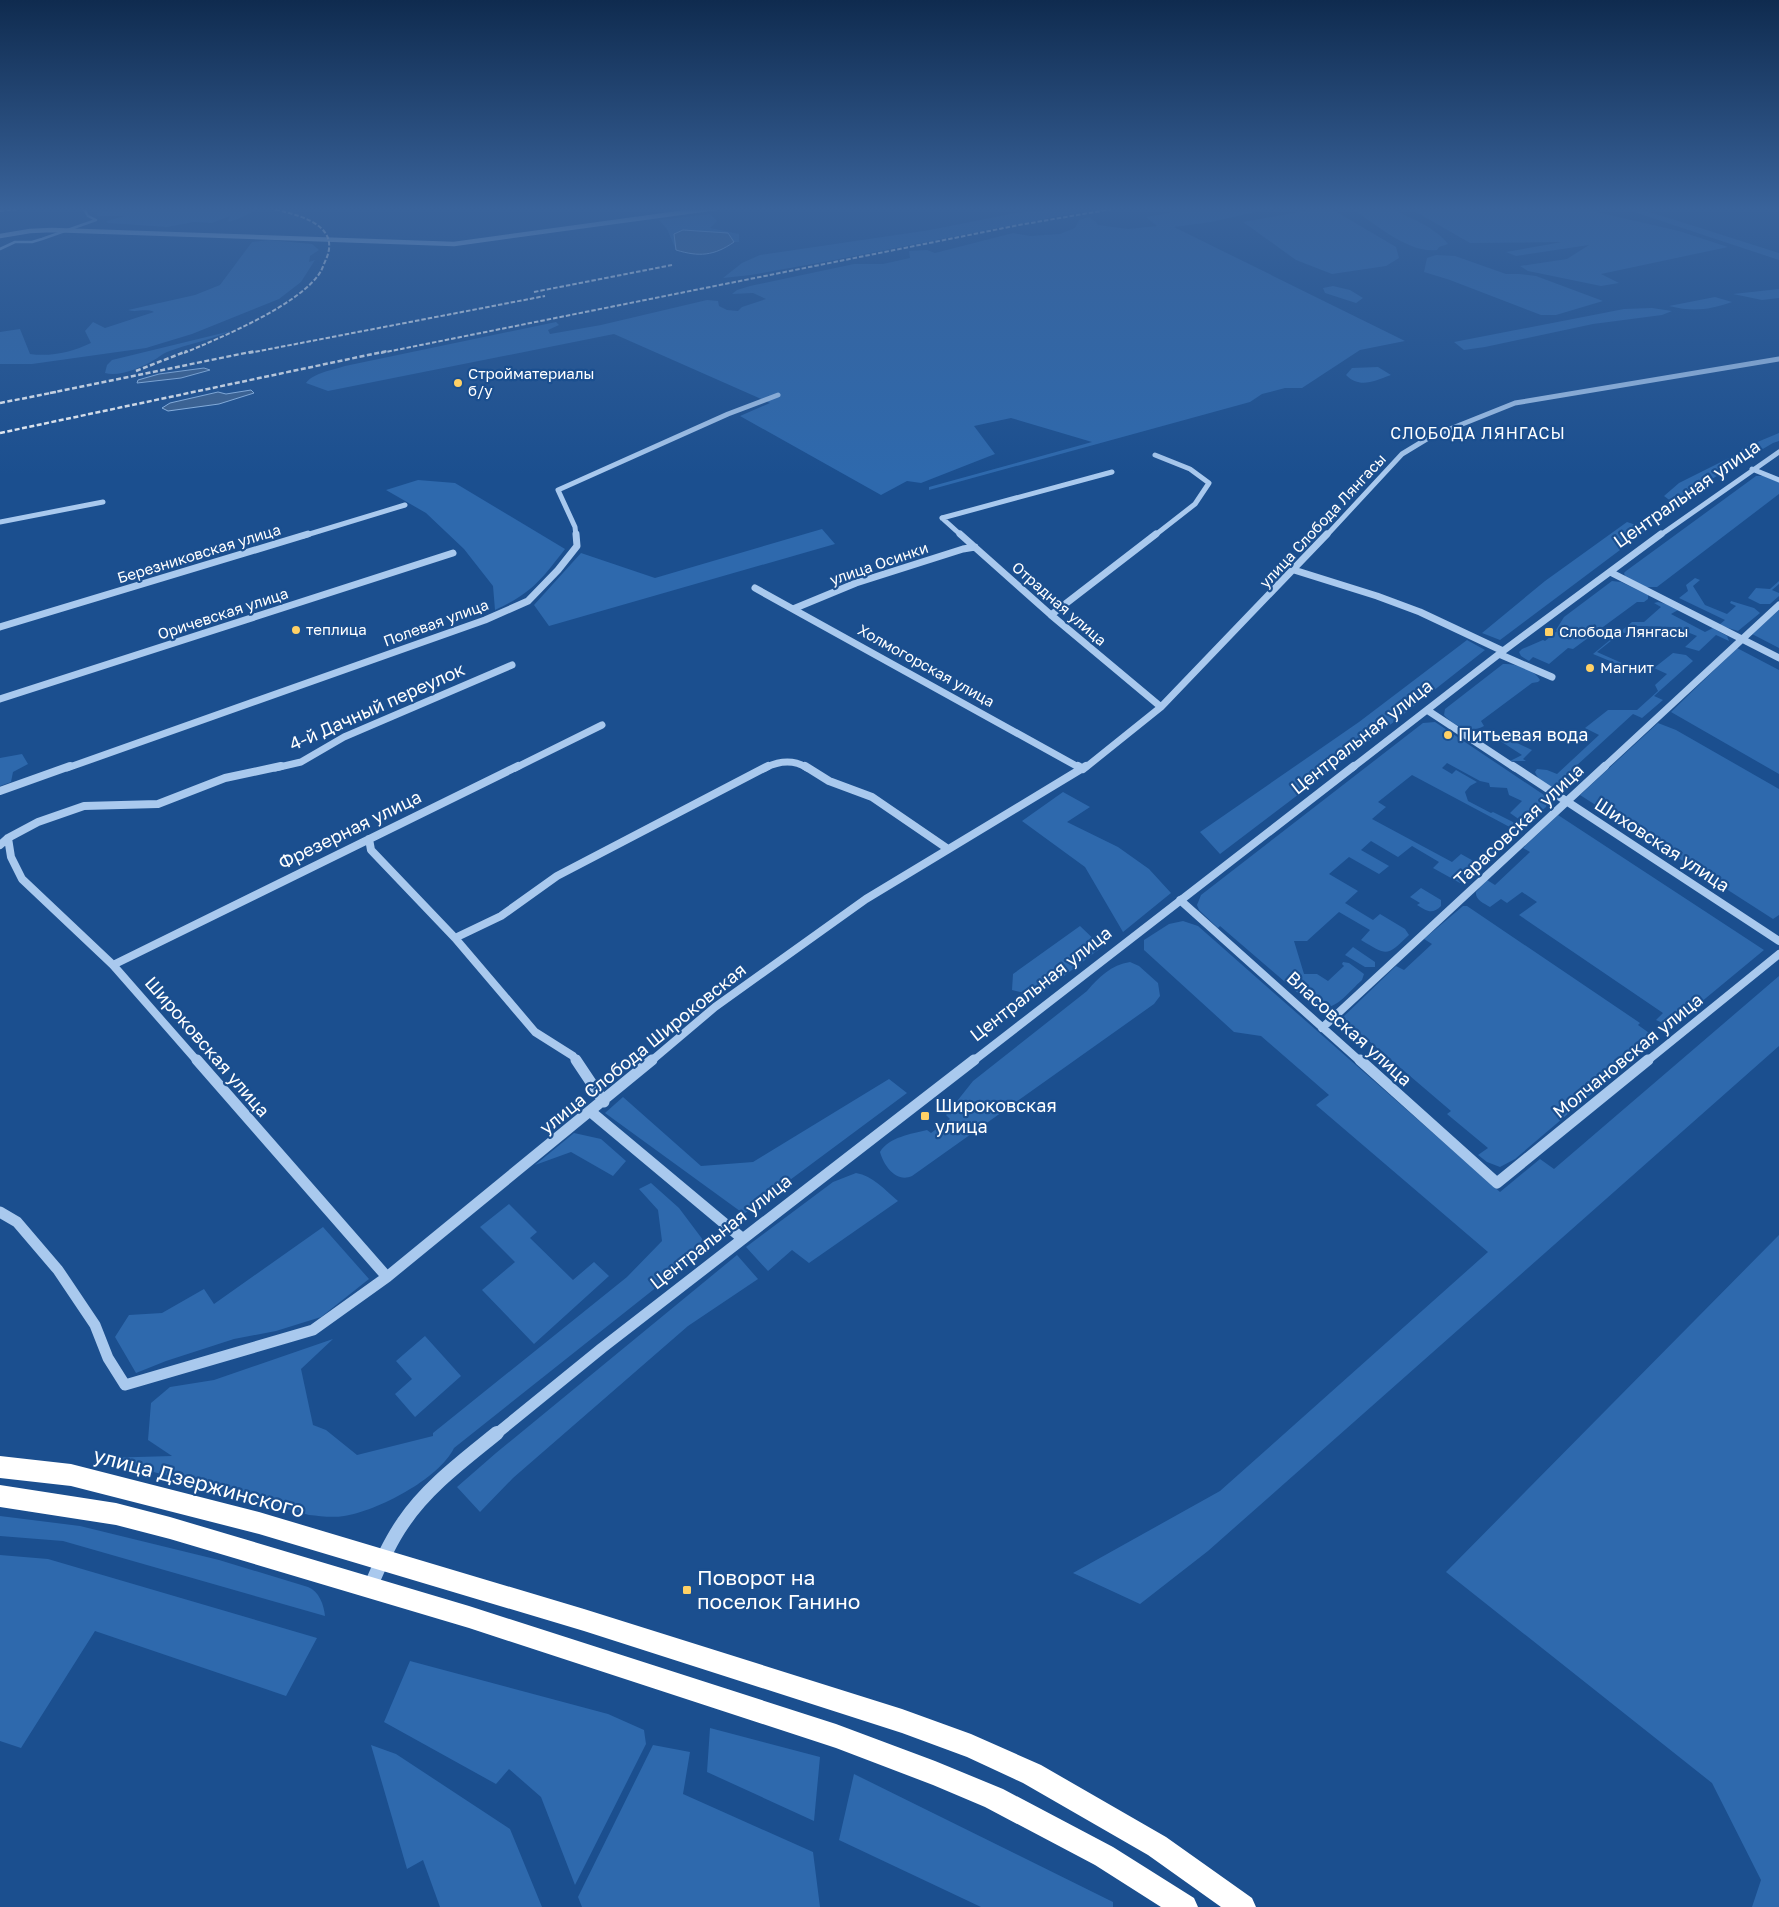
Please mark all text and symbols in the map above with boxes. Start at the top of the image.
place label: Стройматериалы б/у [468,364,595,399]
marker: Стройматериалы б/у [452,377,464,389]
district label: СЛОБОДА ЛЯНГАСЫ [1390,423,1566,443]
street label: Центральная улица [1609,434,1764,552]
street label: улица Слобода Лянгасы [1255,449,1389,591]
street label: Березниковская улица [115,520,283,586]
street label: улица Осинки [827,538,930,588]
street label: Отрадная улица [1009,557,1111,649]
street label: Оричевская улица [155,583,290,643]
street label: Полевая улица [381,595,491,649]
place label: теплица [306,620,367,638]
street label: Холмогорская улица [855,620,998,710]
place label: Слобода Лянгасы [1559,622,1688,640]
marker: теплица [290,624,302,636]
marker: Слобода Лянгасы [1543,626,1555,638]
street label: 4-й Дачный переулок [285,657,468,755]
place label: Магнит [1600,658,1655,676]
marker: Магнит [1584,662,1596,674]
street label: Центральная улица [1286,674,1437,798]
place label: Питьевая вода [1458,723,1589,745]
marker: Питьевая вода [1442,729,1454,741]
street label: Тарасовская улица [1449,758,1588,890]
street label: Фрезерная улица [274,785,425,873]
street label: Шиховская улица [1591,792,1734,896]
street label: Центральная улица [965,921,1116,1045]
street label: улица Слобода Широковская [535,958,750,1138]
street label: Власовская улица [1282,966,1417,1090]
street label: Широковская улица [141,972,275,1121]
street label: Молчановская улица [1548,988,1707,1122]
place label: Широковская улица [935,1094,1057,1137]
marker: Широковская улица [919,1110,931,1122]
street label: Центральная улица [645,1169,796,1293]
street label: улица Дзержинского [91,1441,308,1523]
place label: Поворот на поселок Ганино [697,1564,860,1614]
marker: Поворот на поселок Ганино [681,1584,693,1596]

